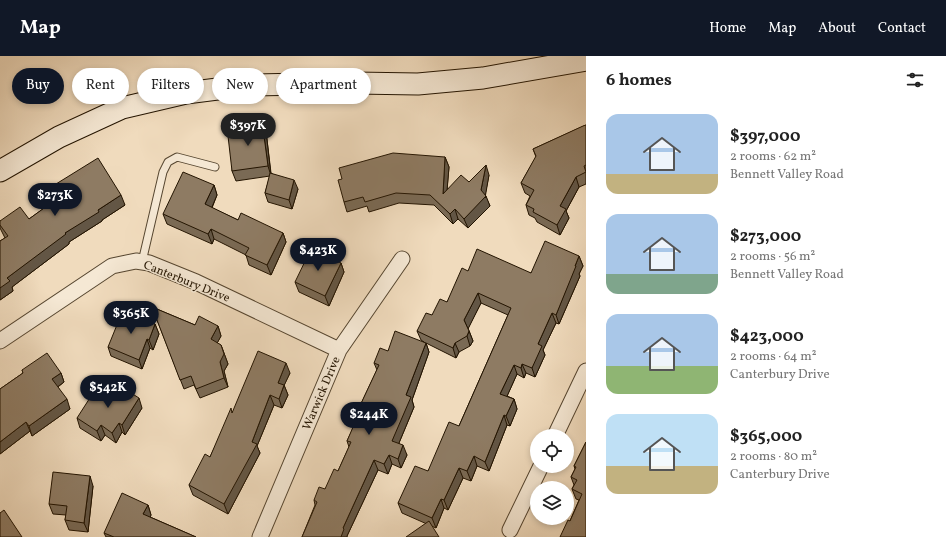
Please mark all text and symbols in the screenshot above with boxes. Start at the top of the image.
text: Map [20,15,61,41]
text: Home [709,19,746,38]
text: Map [768,19,796,38]
text: About [818,19,856,38]
text: Contact [878,19,926,38]
chip: Buy [12,68,64,104]
chip: Rent [72,68,129,104]
chip: Filters [137,68,204,104]
chip: New [212,68,268,104]
chip: Apartment [276,68,371,104]
text: 6 homes [606,69,672,92]
icon: filters [904,69,926,91]
pin: $397K [220,113,276,147]
text: $397K [230,117,266,135]
text: $397,000 [730,125,800,148]
icon: home [638,130,686,178]
text: 2 rooms · 62 m² [730,148,816,166]
text: Bennett Valley Road [730,166,844,184]
pin: $273K [27,183,83,217]
text: $273K [37,187,73,205]
text: $273,000 [730,225,801,248]
icon: home [638,230,686,278]
pin: $423K [290,238,346,272]
text: $423K [299,242,337,260]
text: 2 rooms · 56 m² [730,248,815,266]
street label: Canterbury Drive [141,257,233,307]
text: Bennett Valley Road [730,266,844,284]
pin: $365K [103,301,159,335]
text: $365K [113,305,149,323]
text: $423,000 [730,325,804,348]
icon: home [638,330,686,378]
text: 2 rooms · 64 m² [730,348,817,366]
street label: Warwick Drive [299,354,345,433]
text: Canterbury Drive [730,366,830,384]
pin: $542K [80,375,136,409]
text: $542K [89,379,127,397]
pin: $244K [341,402,397,436]
text: $244K [350,406,389,424]
text: $365,000 [730,425,802,448]
map controls [530,429,574,525]
button: locate [530,429,574,473]
icon: home [638,430,686,478]
text: 2 rooms · 80 m² [730,448,817,466]
text: Canterbury Drive [730,466,830,484]
button: layers [530,481,574,525]

